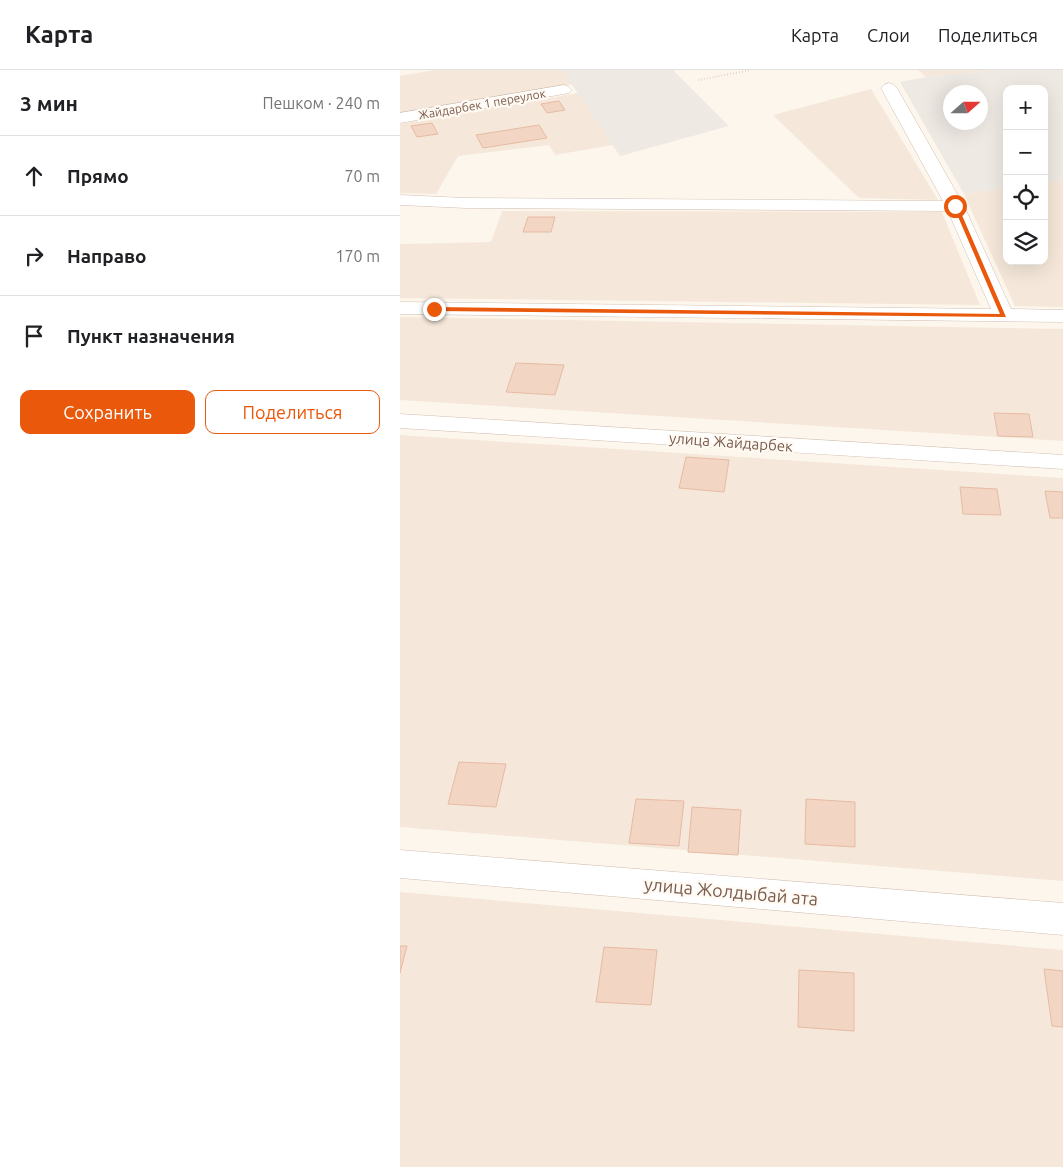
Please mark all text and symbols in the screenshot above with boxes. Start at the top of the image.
text: Карта [25,21,93,48]
text: Карта [791,25,839,45]
text: Слои [867,25,910,45]
text: Поделиться [938,25,1038,45]
north arrow [943,85,988,130]
map controls [1003,85,1048,265]
button: + [1003,85,1048,130]
street label: Жайдарбек 1 переулок [417,86,547,122]
text: 3 мин [20,91,78,115]
text: Пешком · 240 m [262,94,380,112]
button: − [1003,130,1048,175]
icon: ahead [20,162,48,190]
text: Прямо [67,165,129,187]
text: 70 m [344,167,380,185]
button: locate [1003,175,1048,220]
route start [944,195,967,218]
button: layers [1003,220,1048,265]
icon: right [20,242,48,270]
text: Направо [67,245,147,267]
text: 170 m [335,247,380,265]
route end [423,298,446,321]
icon: arrive [20,322,48,350]
text: Пункт назначения [67,325,235,347]
button: Сохранить [20,390,195,434]
button: Поделиться [205,390,380,434]
street label: улица Жайдарбек [669,429,794,455]
street label: улица Жолдыбай ата [643,873,819,909]

